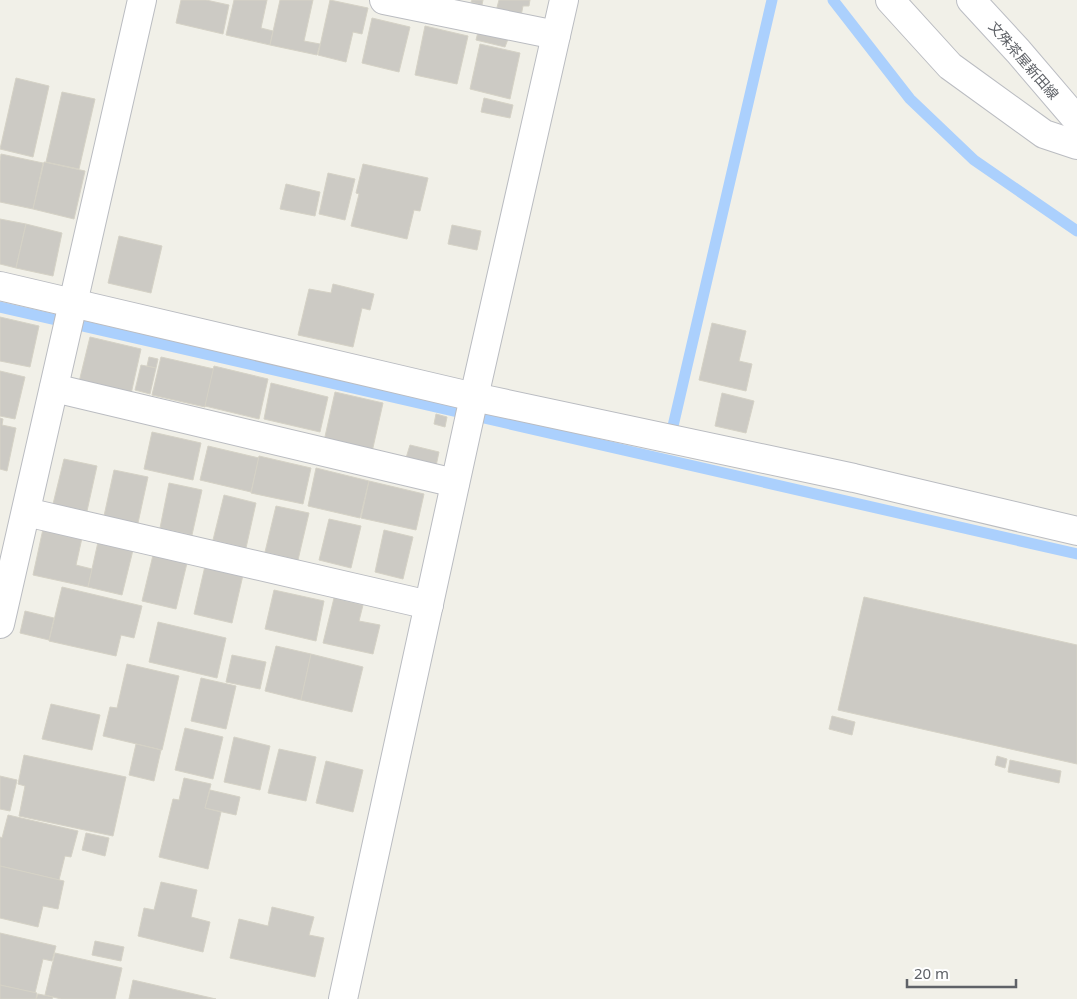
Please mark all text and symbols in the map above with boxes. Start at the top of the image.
street label: 文殊茶屋新田線 [985,17,1063,103]
scale bar [907,956,1016,988]
text: 20 m [914,963,949,983]

